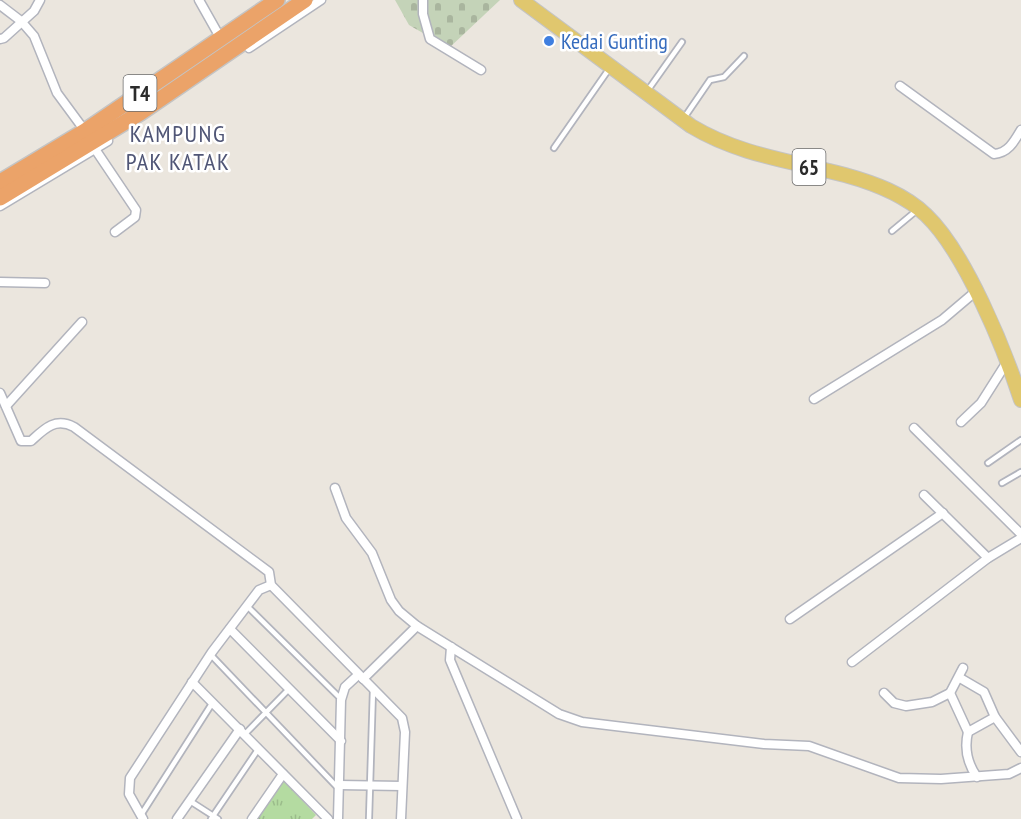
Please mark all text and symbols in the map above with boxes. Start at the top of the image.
place label: Kedai Gunting [561,27,668,55]
marker: Kedai Gunting [542,34,556,48]
road number: T4 [124,75,156,111]
district label: KAMPUNG PAK KATAK [126,118,230,177]
road number: 65 [792,149,826,185]

